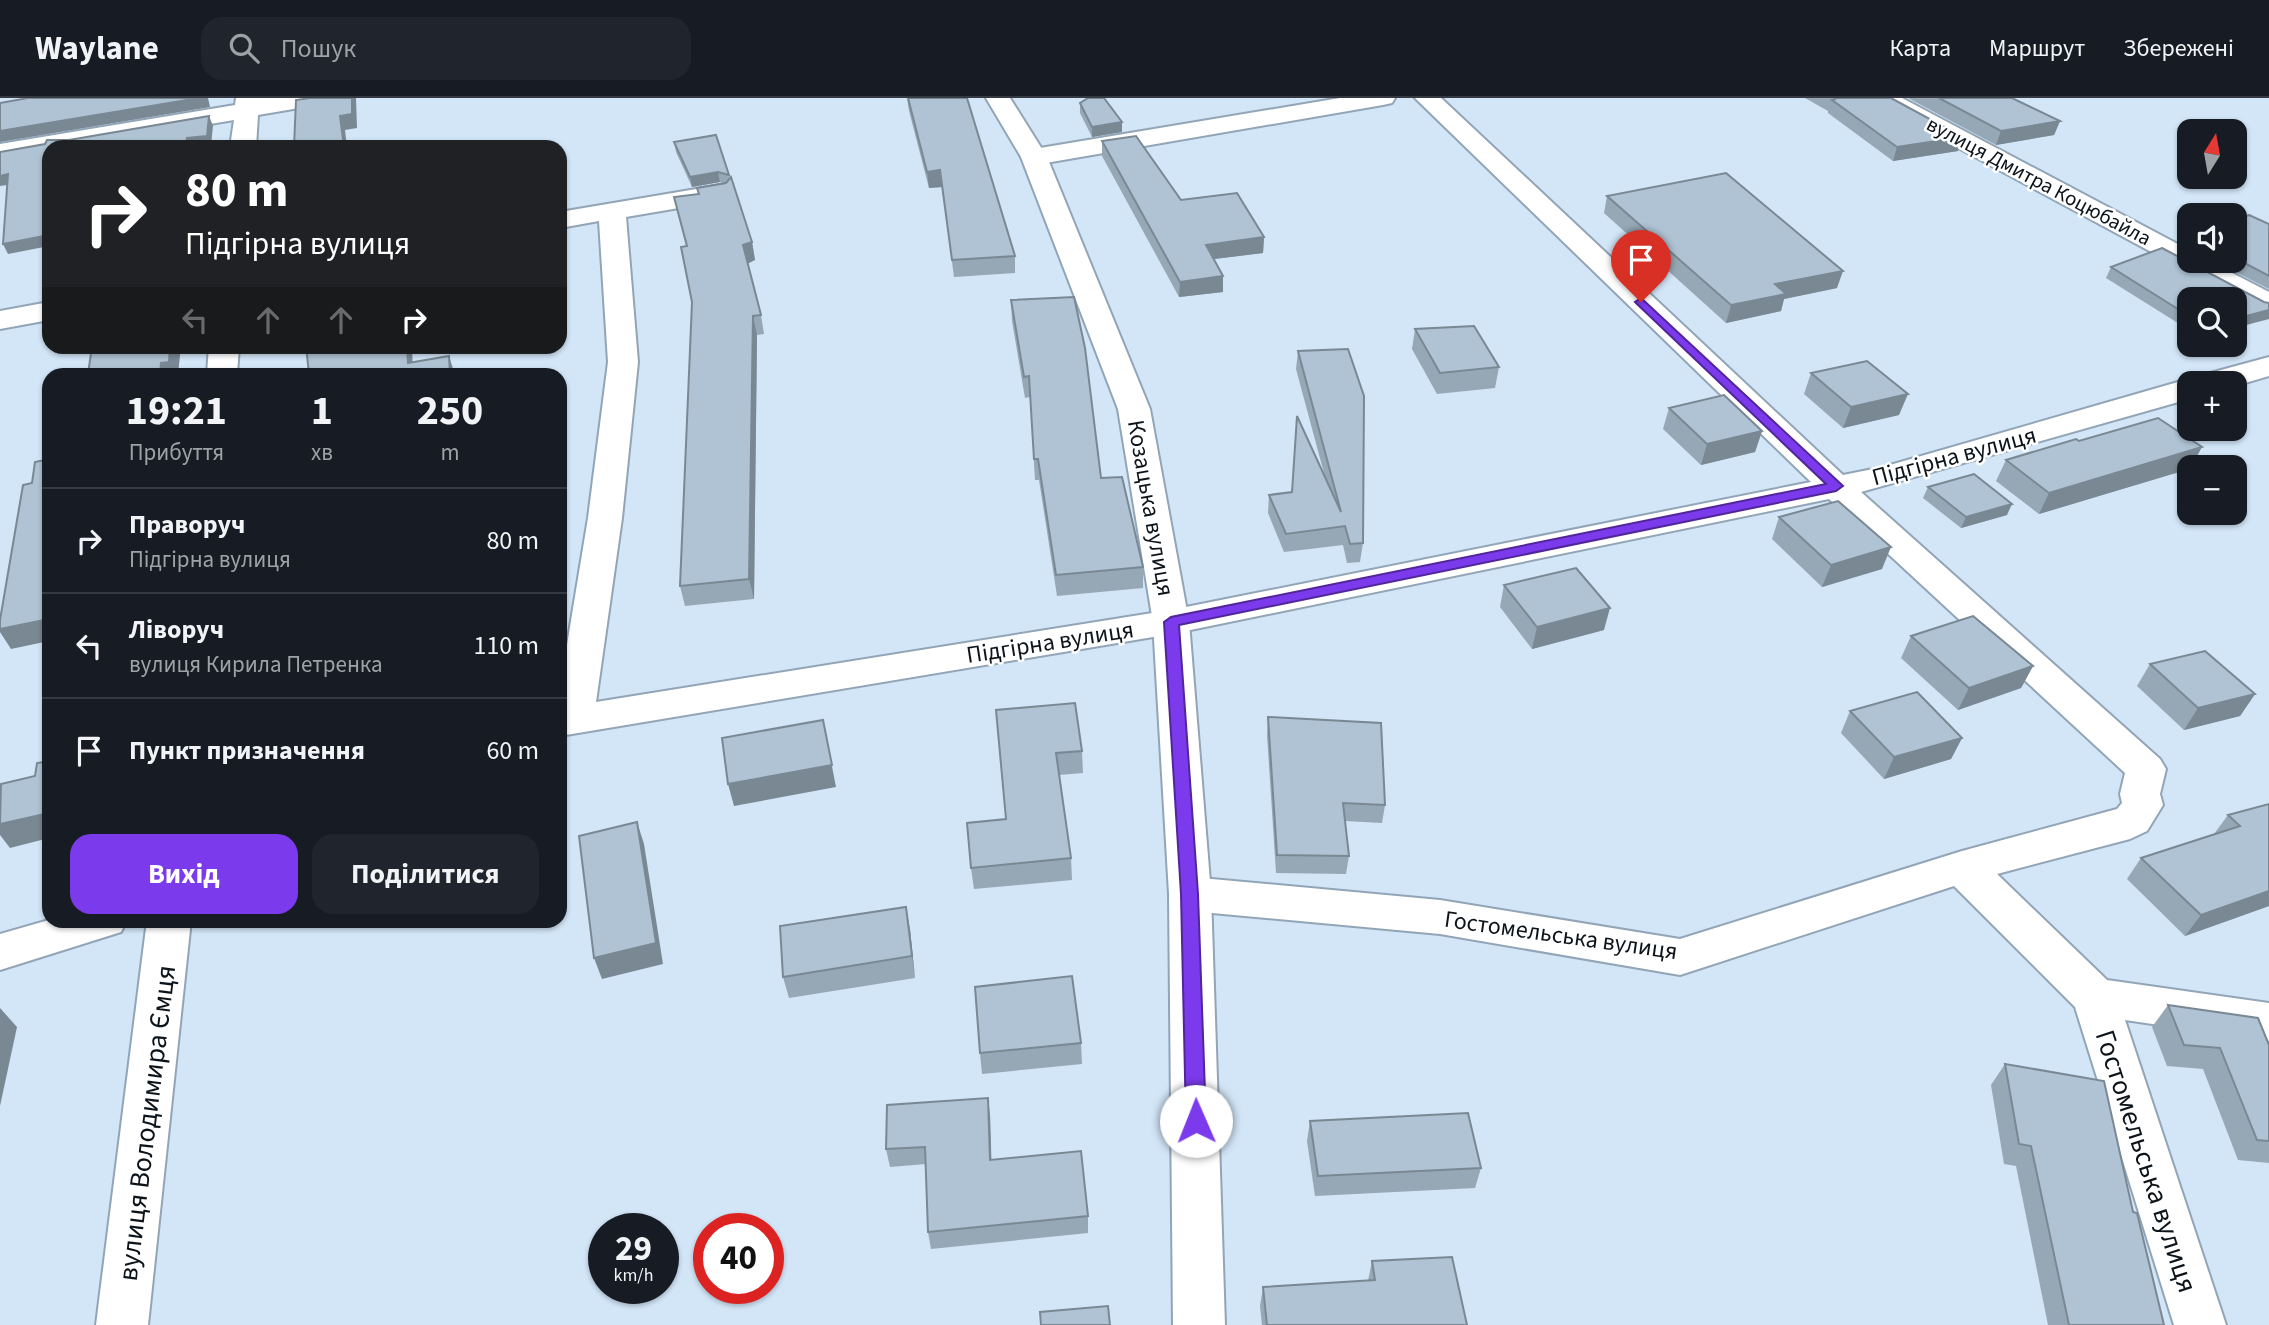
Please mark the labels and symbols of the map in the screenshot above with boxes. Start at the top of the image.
street label: вулиця Дмитра Коцюбайла [1921,109,2157,253]
north arrow [2177,119,2247,189]
pin [1611,230,1671,302]
street label: Козацька вулиця [1118,417,1183,599]
street label: Підгірна вулиця [1868,418,2040,495]
street label: Підгірна вулиця [964,612,1136,673]
street label: Гостомельська вулиця [1442,902,1680,969]
street label: вулиця Володимира Ємця [108,963,186,1283]
street label: Гостомельська вулиця [2085,1025,2207,1298]
position arrow [1159,1084,1233,1158]
speed limit sign: 40 [693,1213,784,1304]

